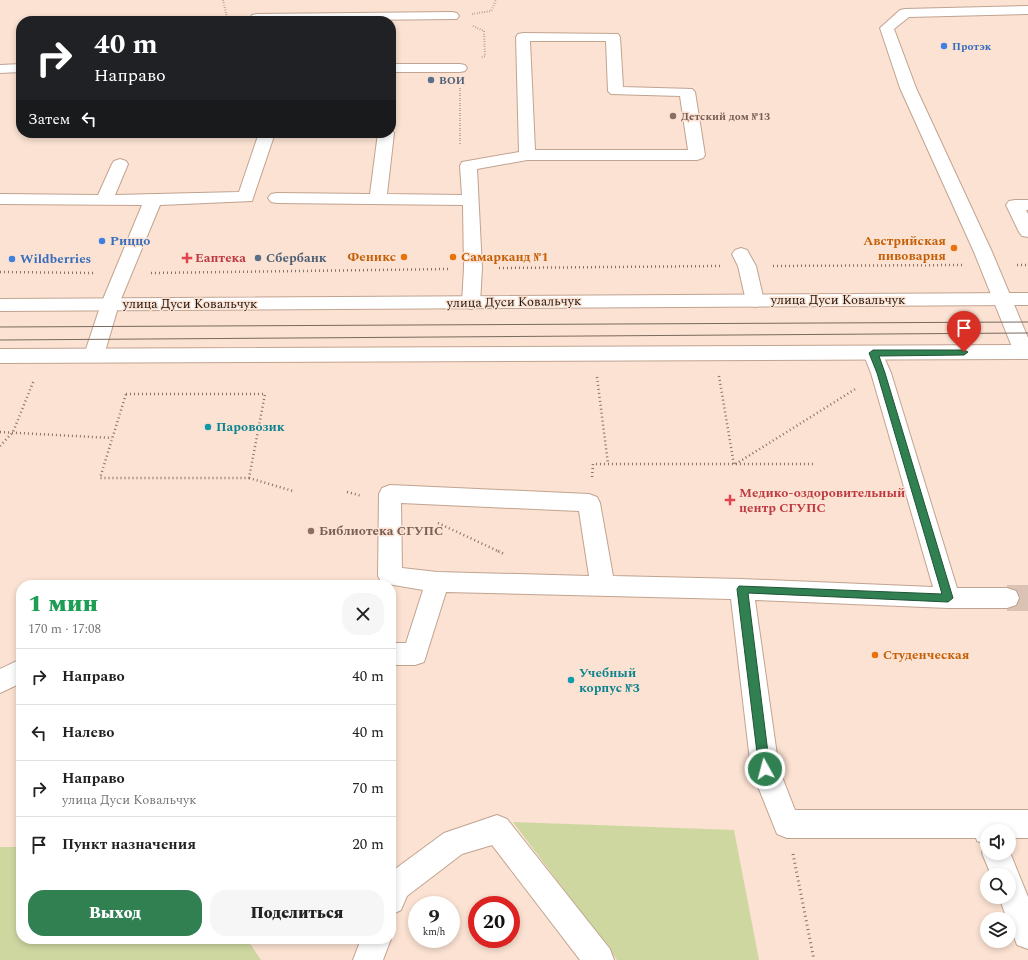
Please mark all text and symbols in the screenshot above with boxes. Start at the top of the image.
text: 40 m [94,23,158,66]
icon: right [28,32,80,84]
place label: Протэк [952,38,992,55]
marker: Протэк [939,41,949,51]
text: Направо [94,62,166,89]
place label: ВОИ [439,72,465,89]
marker: ВОИ [426,75,436,85]
text: Затем [28,108,70,131]
icon: left [78,108,100,130]
place label: Детский дом №13 [681,108,770,125]
marker: Детский дом №13 [668,111,678,121]
place label: Риццо [110,231,150,251]
place label: Австрийская пивоварня [863,231,946,266]
marker: Риццо [97,236,107,246]
marker: Австрийская пивоварня [949,243,959,253]
place label: Феникс [347,247,396,267]
place label: Самарканд №1 [461,247,548,267]
place label: Еаптека [195,248,246,268]
place label: Сбербанк [266,248,327,268]
place label: Wildberries [20,249,91,269]
marker: Феникс [399,252,409,262]
marker: Самарканд №1 [448,252,458,262]
marker: Еаптека [182,253,192,263]
marker: Сбербанк [253,253,263,263]
marker: Wildberries [7,254,17,264]
street label: улица Дуси Ковальчук [770,290,905,310]
street label: улица Дуси Ковальчук [446,291,581,313]
street label: улица Дуси Ковальчук [122,294,257,314]
pin [947,311,981,352]
icon: arrive [953,317,975,339]
place label: Паровозик [216,417,285,437]
marker: Паровозик [203,422,213,432]
place label: Медико-оздоровительный центр СГУПС [739,483,905,518]
marker: Медико-оздоровительный центр СГУПС [724,494,736,506]
place label: Библиотека СГУПС [319,521,443,541]
marker: Библиотека СГУПС [306,526,316,536]
text: 1 мин [28,586,98,622]
button: close [342,593,384,635]
text: 170 m · 17:08 [28,619,101,639]
place label: Студенческая [883,645,970,665]
marker: Студенческая [870,650,880,660]
place label: Учебный корпус №3 [579,663,640,698]
text: Направо [62,665,125,688]
text: 40 m [352,665,384,688]
icon: right [28,666,50,688]
marker: Учебный корпус №3 [566,675,576,685]
text: Налево [62,721,115,744]
text: 40 m [352,721,384,744]
icon: left [28,722,50,744]
position arrow [744,748,786,790]
text: Направо [62,767,125,790]
text: 70 m [352,777,384,800]
icon: right [28,778,50,800]
text: улица Дуси Ковальчук [62,790,197,810]
map controls [980,824,1016,948]
button: sound [980,824,1016,860]
text: Пункт назначения [62,833,196,856]
text: 20 m [352,833,384,856]
icon: arrive [28,834,50,856]
button: search [980,868,1016,904]
button: Выход [28,890,202,936]
button: Поделиться [210,890,384,936]
speed limit sign: 20 [468,896,520,948]
text: 9 [428,902,440,932]
button: layers [980,912,1016,948]
text: km/h [423,924,445,940]

